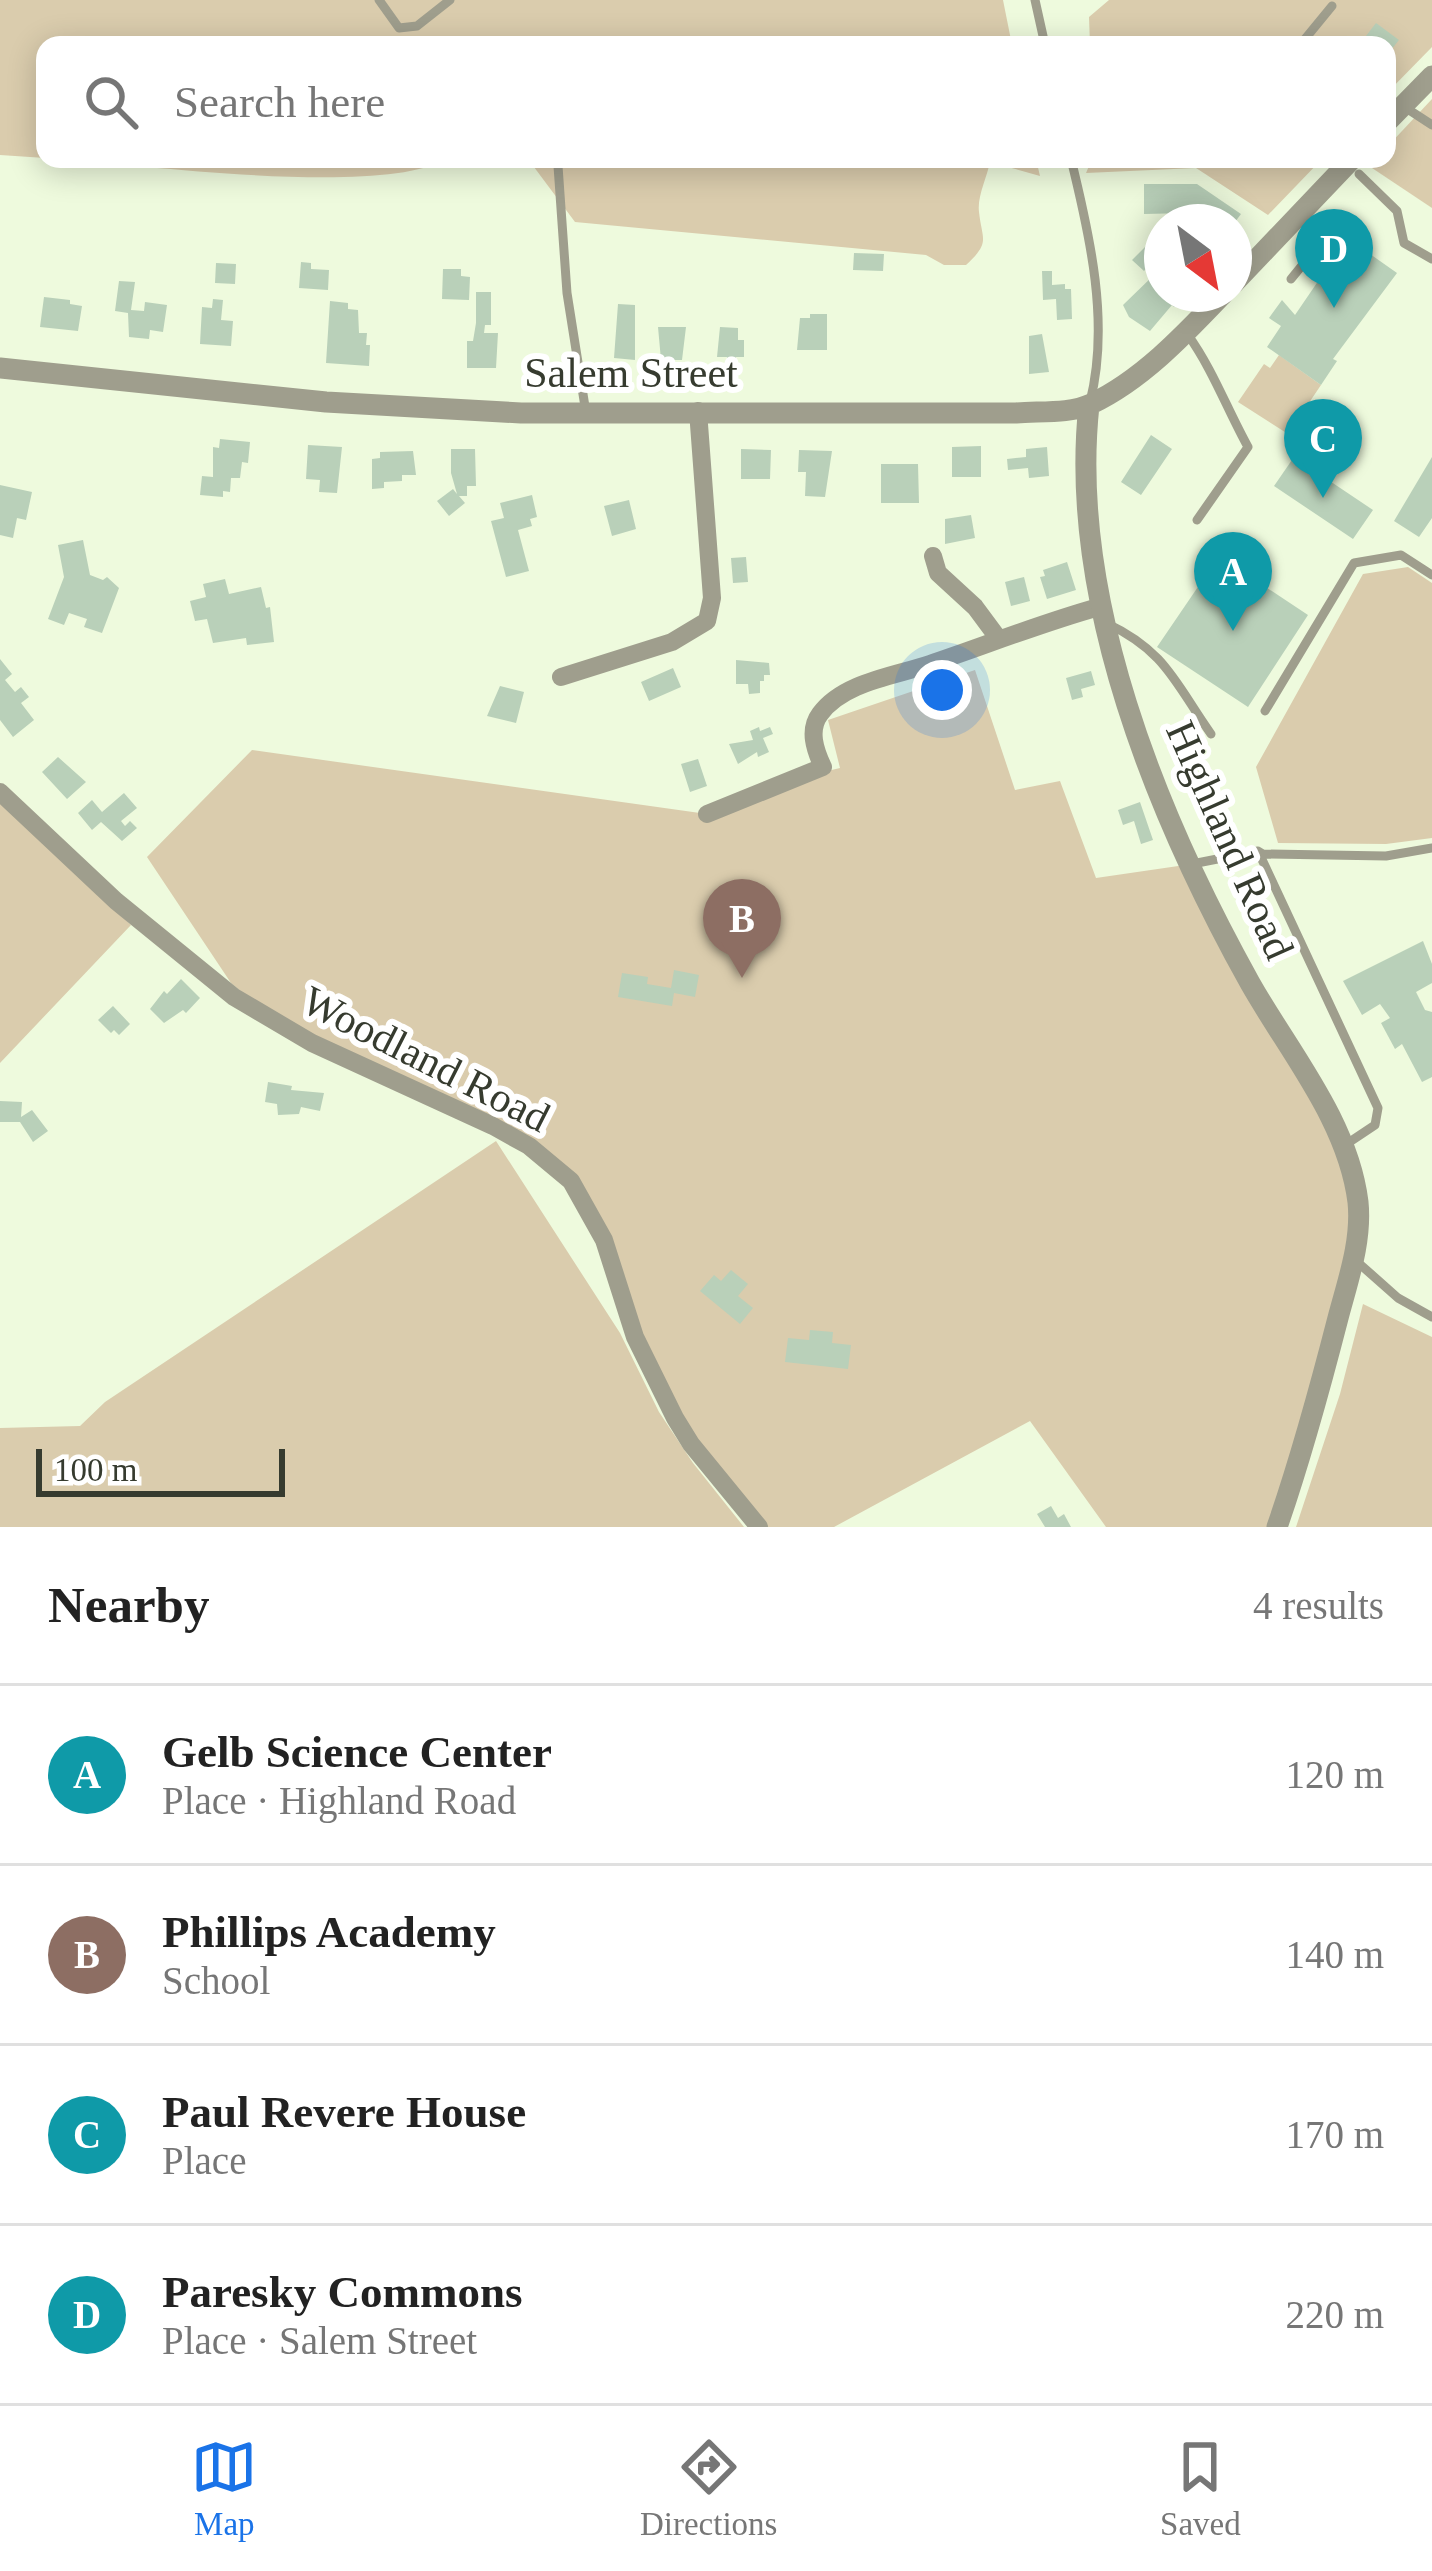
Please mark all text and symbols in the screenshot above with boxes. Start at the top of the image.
search box [36,36,1396,168]
icon: search [78,69,144,135]
text: Search here [174,77,385,127]
north arrow [1144,204,1252,312]
pin: D [1295,209,1373,308]
street label: Salem Street [524,350,738,396]
pin: C [1284,399,1362,498]
pin: A [1194,532,1272,631]
your location [912,660,972,720]
street label: Highland Road [1157,714,1303,966]
pin: B [703,879,781,978]
street label: Woodland Road [295,977,557,1141]
scale bar [36,1443,285,1496]
text: 100 m [54,1452,137,1488]
text: Nearby [48,1577,209,1633]
text: 4 results [1253,1584,1384,1627]
text: Gelb Science Center [162,1727,552,1777]
text: A [73,1753,101,1796]
text: 120 m [1285,1753,1384,1796]
text: Place · Highland Road [162,1779,516,1822]
text: Phillips Academy [162,1907,496,1957]
text: B [74,1933,100,1976]
text: 140 m [1285,1933,1384,1976]
text: School [162,1959,270,2002]
text: Paul Revere House [162,2087,526,2137]
text: C [73,2113,101,2156]
text: 170 m [1285,2113,1384,2156]
text: Place [162,2139,246,2182]
text: Paresky Commons [162,2267,522,2317]
text: D [73,2293,101,2336]
text: 220 m [1285,2293,1384,2336]
text: Place · Salem Street [162,2319,477,2362]
tab: Map [191,2434,257,2543]
tab: Directions [640,2434,777,2543]
tab: Saved [1160,2434,1241,2543]

